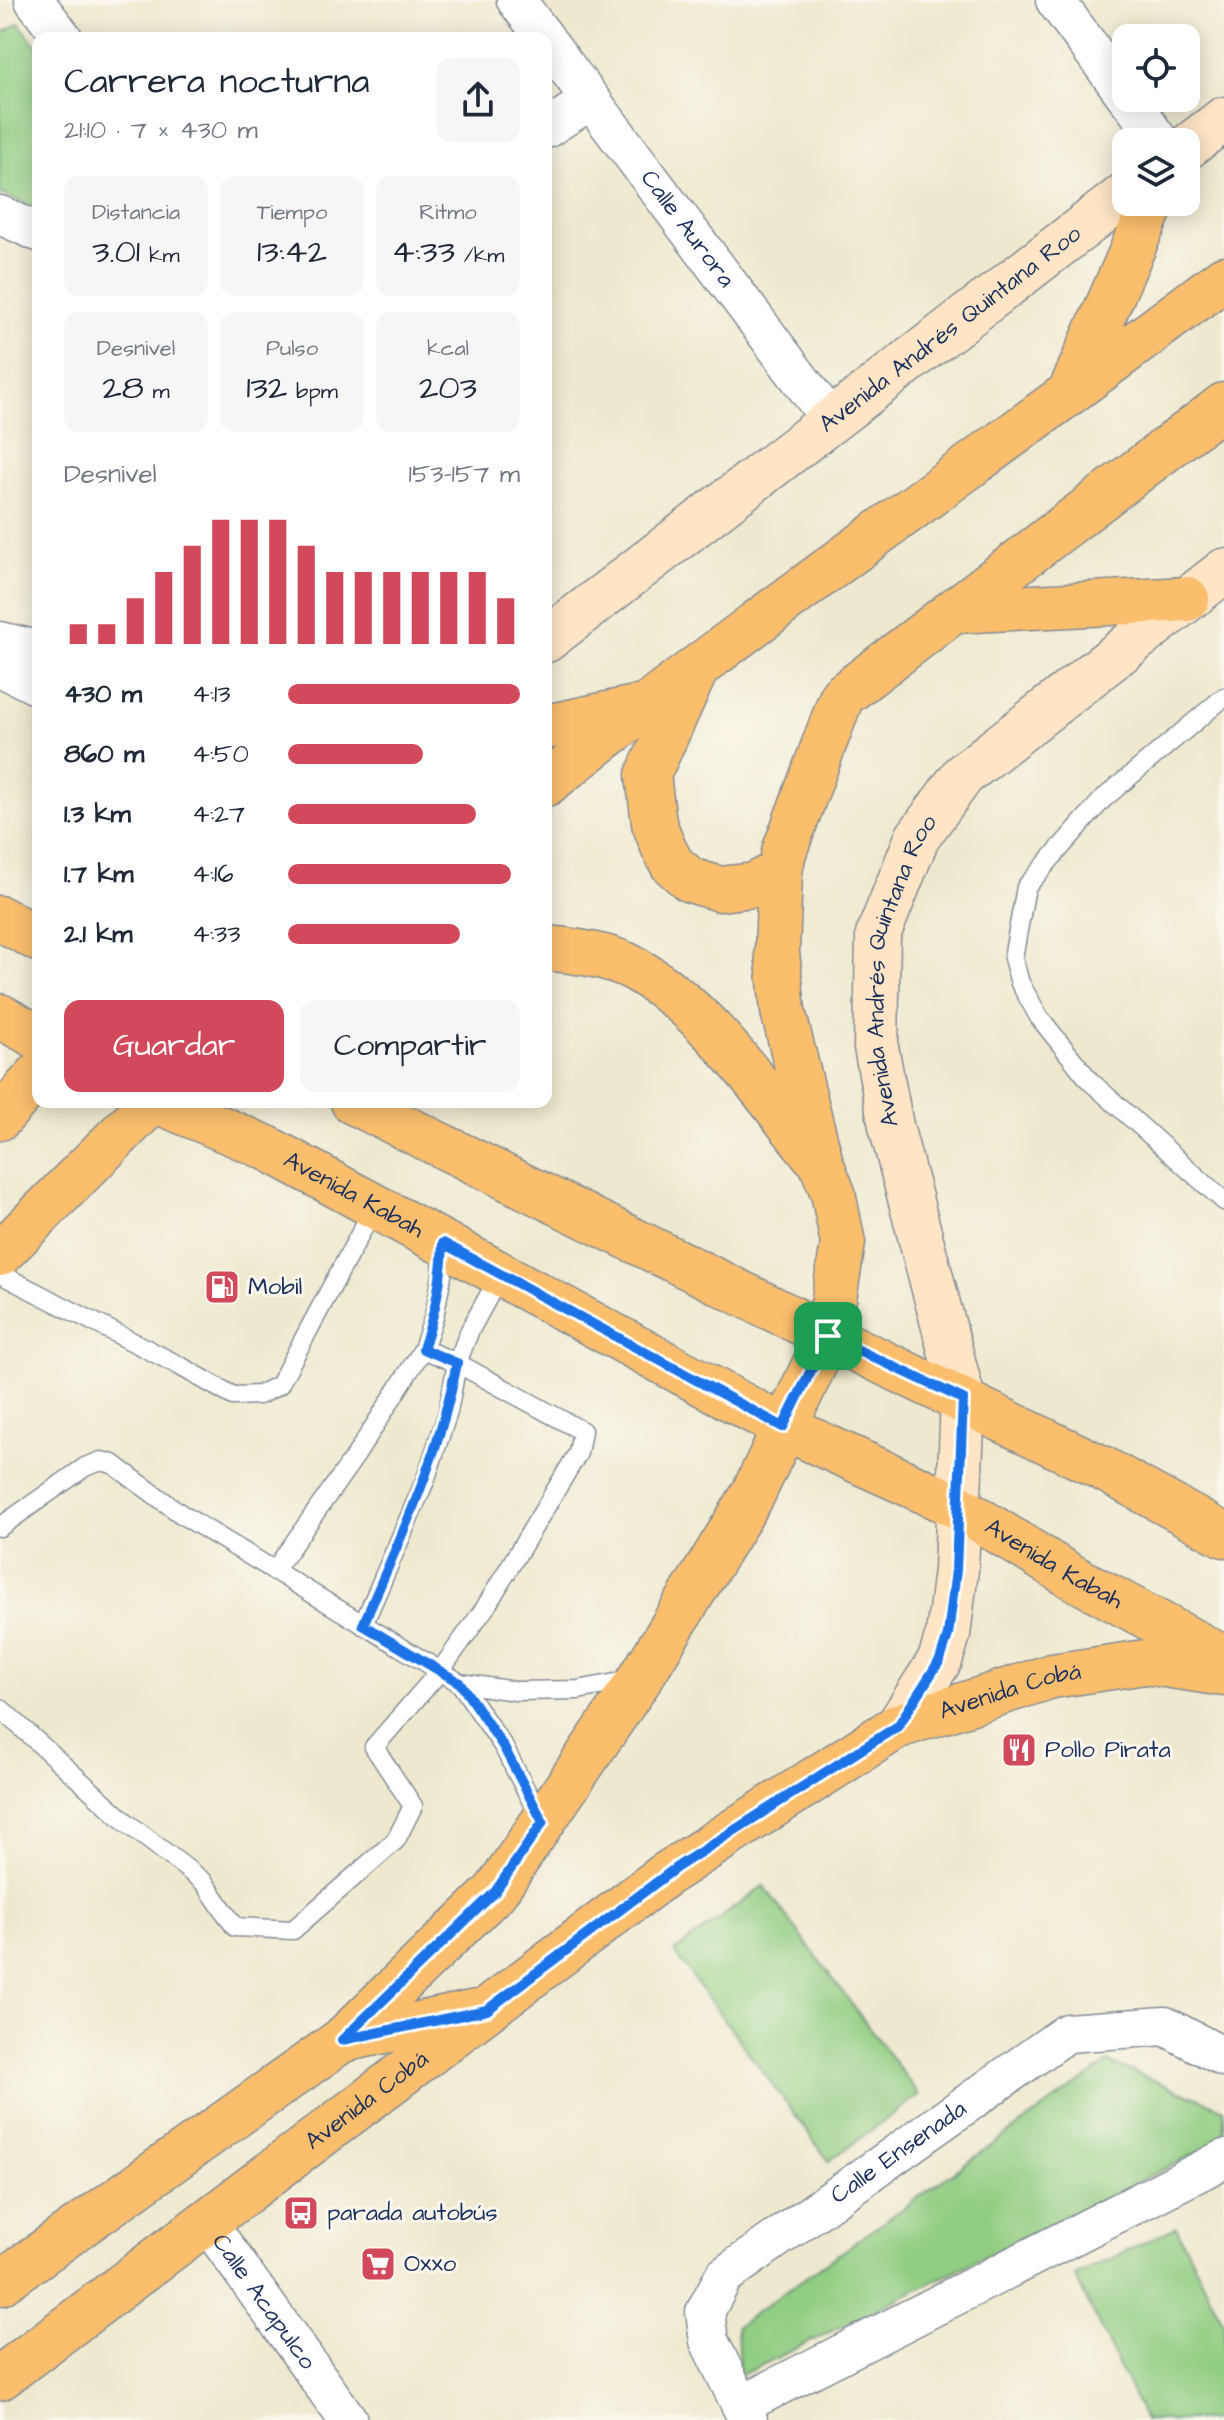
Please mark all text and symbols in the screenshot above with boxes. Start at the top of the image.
map controls [1112,24,1200,216]
button: locate [1112,24,1200,112]
text: Carrera nocturna [64,56,370,107]
button: share [436,58,520,142]
text: 21:10 · 7 × 430 m [64,112,258,148]
button: layers [1112,128,1200,216]
street label: Calle Aurora [632,163,743,295]
text: Distancia [92,197,180,228]
text: Tiempo [257,197,327,228]
text: Ritmo [419,197,477,228]
street label: Avenida Andrés Quintana Roo [812,217,1089,441]
text: 3.01 [92,228,140,276]
text: 13:42 [257,228,327,276]
text: 4:33 [392,228,455,276]
text: km [140,240,180,271]
text: /km [455,240,504,271]
text: Desnivel [97,333,175,364]
text: Pulso [266,333,318,364]
text: kcal [427,333,469,364]
text: 28 [102,364,144,412]
text: 132 [246,364,287,412]
text: 203 [419,364,477,412]
text: m [144,376,170,407]
text: bpm [287,376,338,407]
text: Desnivel [64,456,157,492]
text: 153–157 m [409,456,520,492]
text: 430 m [64,676,142,712]
text: 4:13 [192,676,231,712]
text: 860 m [64,736,144,772]
text: 4:50 [192,736,249,772]
text: 1.3 km [64,796,131,832]
text: 4:27 [192,796,245,832]
street label: Avenida Andrés Quintana Roo [859,807,946,1130]
text: 1.7 km [64,856,134,892]
text: 4:16 [192,856,234,892]
text: 2.1 km [64,916,132,952]
text: 4:33 [192,916,241,952]
button: Guardar [64,1000,284,1092]
button: Compartir [300,1000,520,1092]
street label: Avenida Kabah [278,1143,430,1247]
fuel station icon: Mobil [203,1268,241,1306]
place label: Mobil [248,1270,302,1304]
pin [794,1302,862,1370]
icon: arrive [806,1314,850,1358]
street label: Avenida Kabah [978,1510,1129,1618]
street label: Avenida Cobá [935,1655,1083,1729]
restaurant icon: Pollo Pirata [1000,1731,1038,1769]
place label: Pollo Pirata [1045,1733,1171,1767]
street label: Avenida Cobá [298,2043,436,2158]
street label: Calle Ensenada [824,2092,973,2212]
bus stop icon: parada autobús [282,2194,320,2232]
place label: parada autobús [327,2196,497,2230]
street label: Calle Acapulco [204,2227,324,2377]
supermarket icon: Oxxo [359,2245,397,2283]
place label: Oxxo [404,2247,457,2281]

